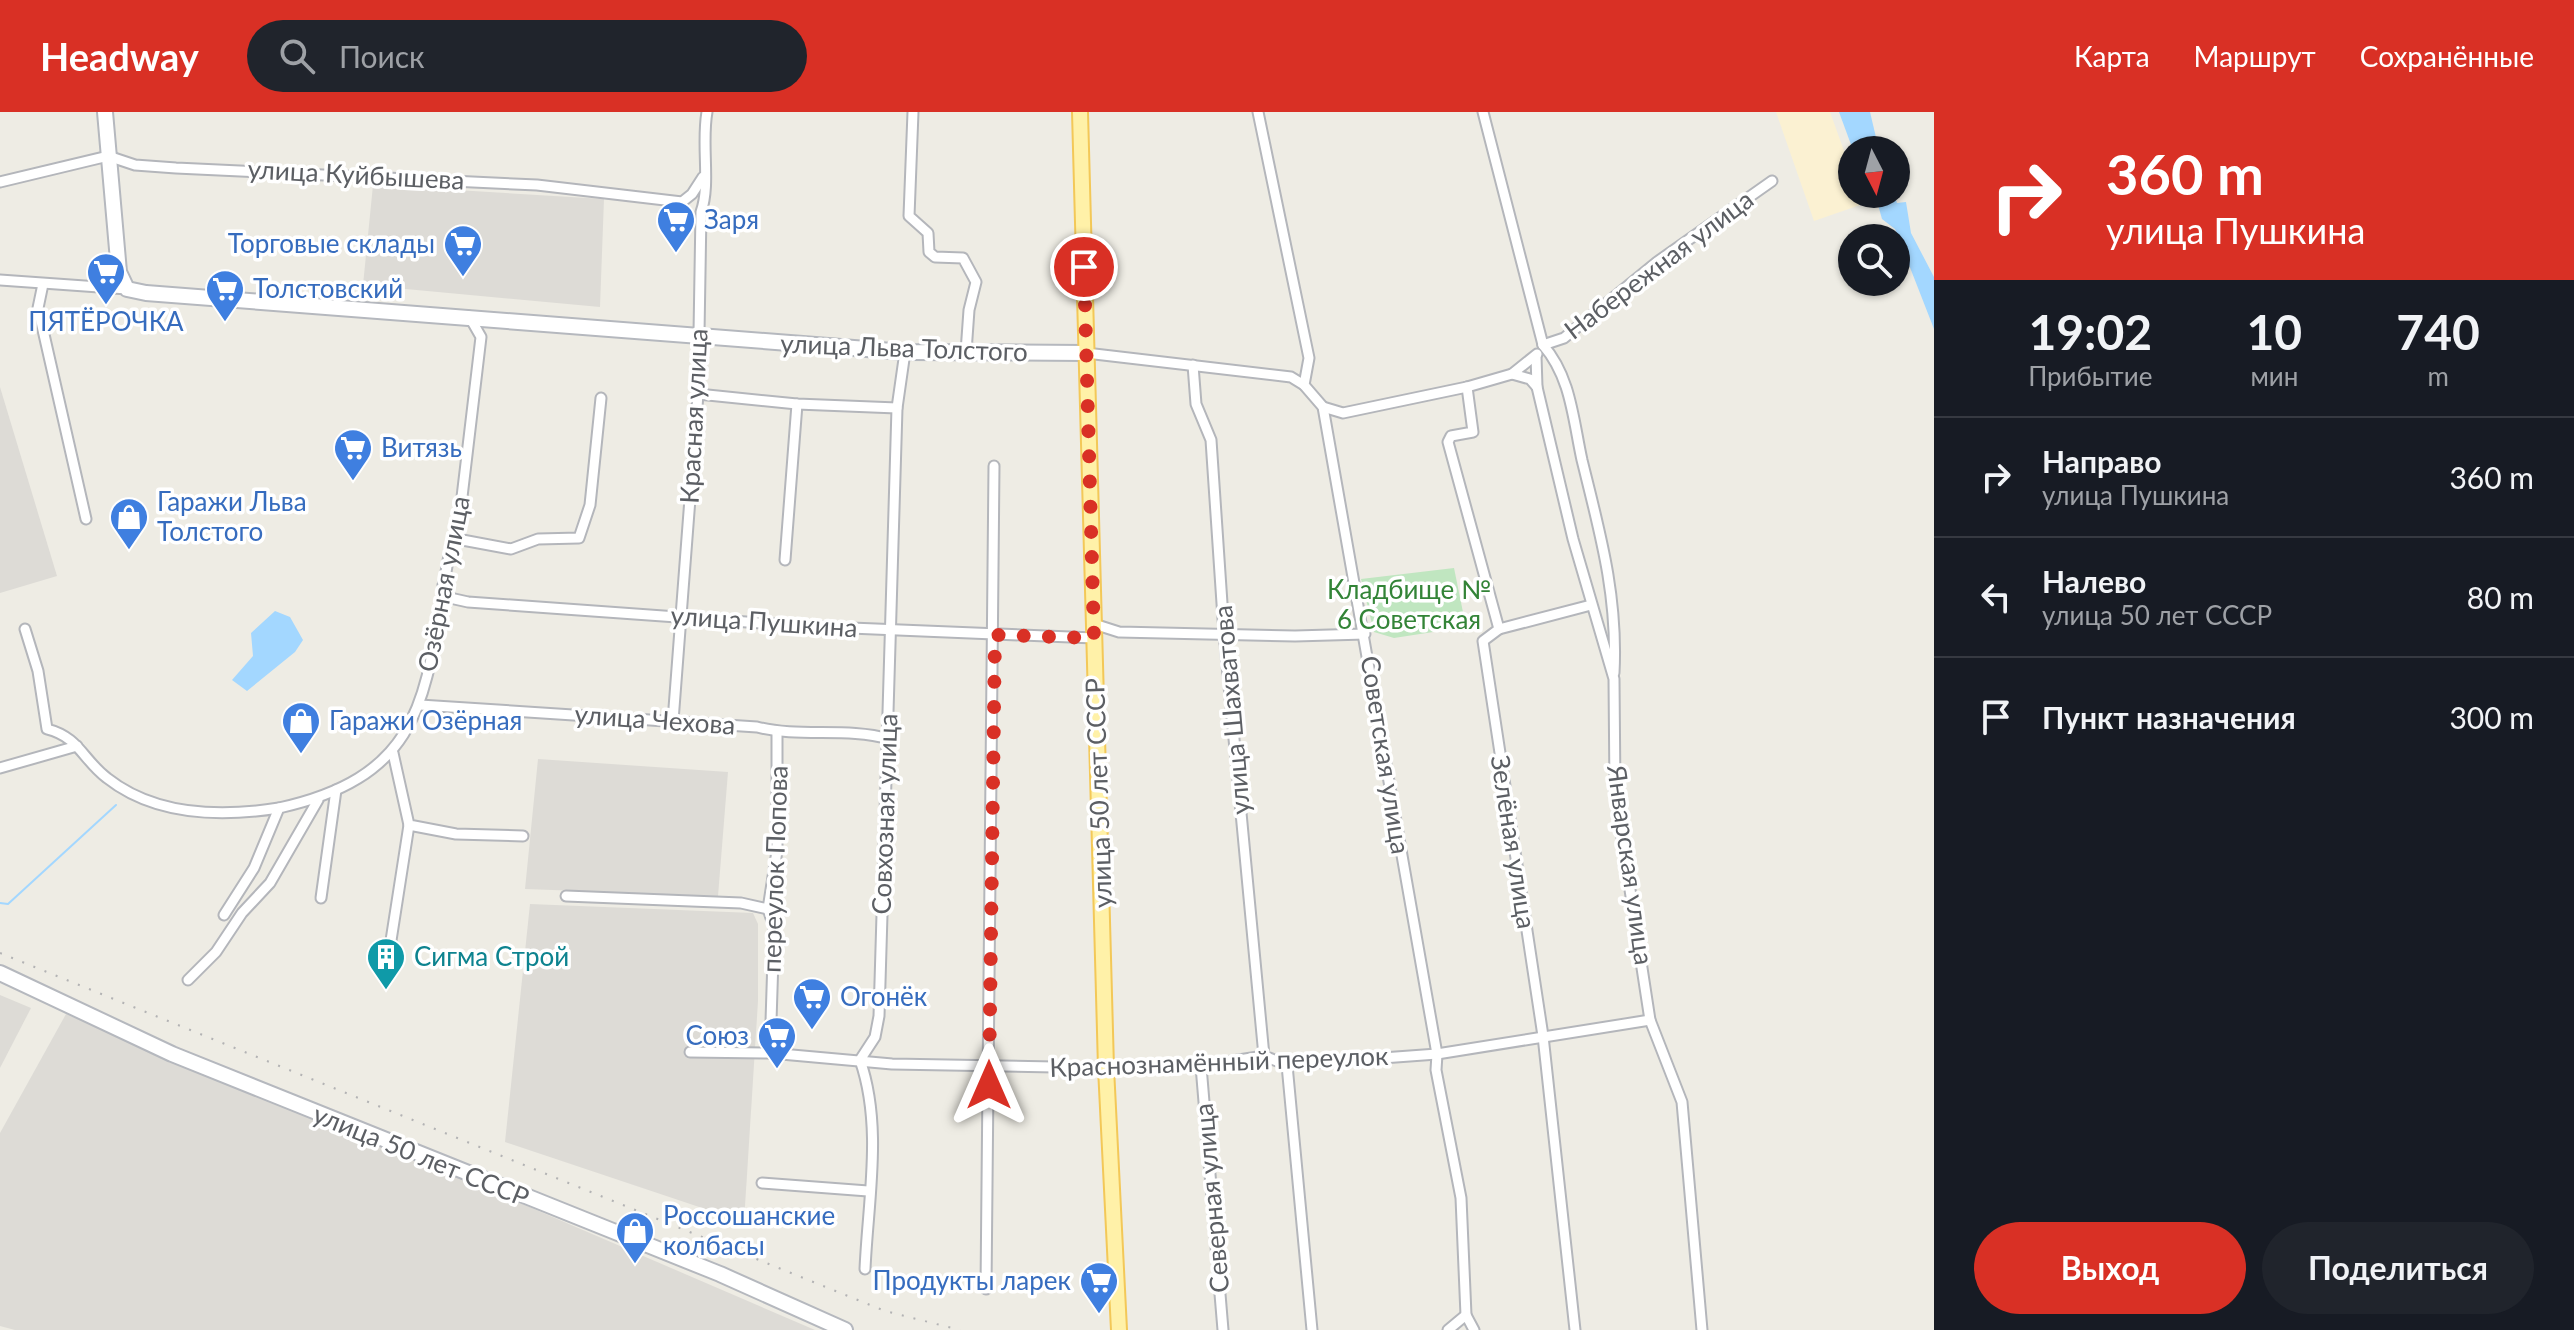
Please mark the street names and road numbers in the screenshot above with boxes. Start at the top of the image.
street label: улица Куйбышева [247,152,465,196]
street label: Набережная улица [1558,183,1759,346]
street label: улица Льва Толстого [780,327,1028,367]
street label: Красная улица [672,328,714,504]
street label: Озёрная улица [410,493,476,674]
street label: улица Пушкина [670,599,859,643]
street label: улица Шахватова [1206,604,1256,816]
street label: Советская улица [1355,653,1417,856]
street label: улица 50 лет СССР [1078,678,1118,909]
street label: улица Чехова [574,697,736,741]
street label: Совхозная улица [865,713,903,915]
street label: Зелёная улица [1484,753,1544,931]
street label: Январская улица [1601,762,1661,967]
street label: переулок Попова [754,765,794,973]
street label: Краснознамённый переулок [1049,1039,1390,1083]
street label: улица 50 лет СССР [309,1097,534,1213]
street label: Северная улица [1187,1102,1235,1294]

